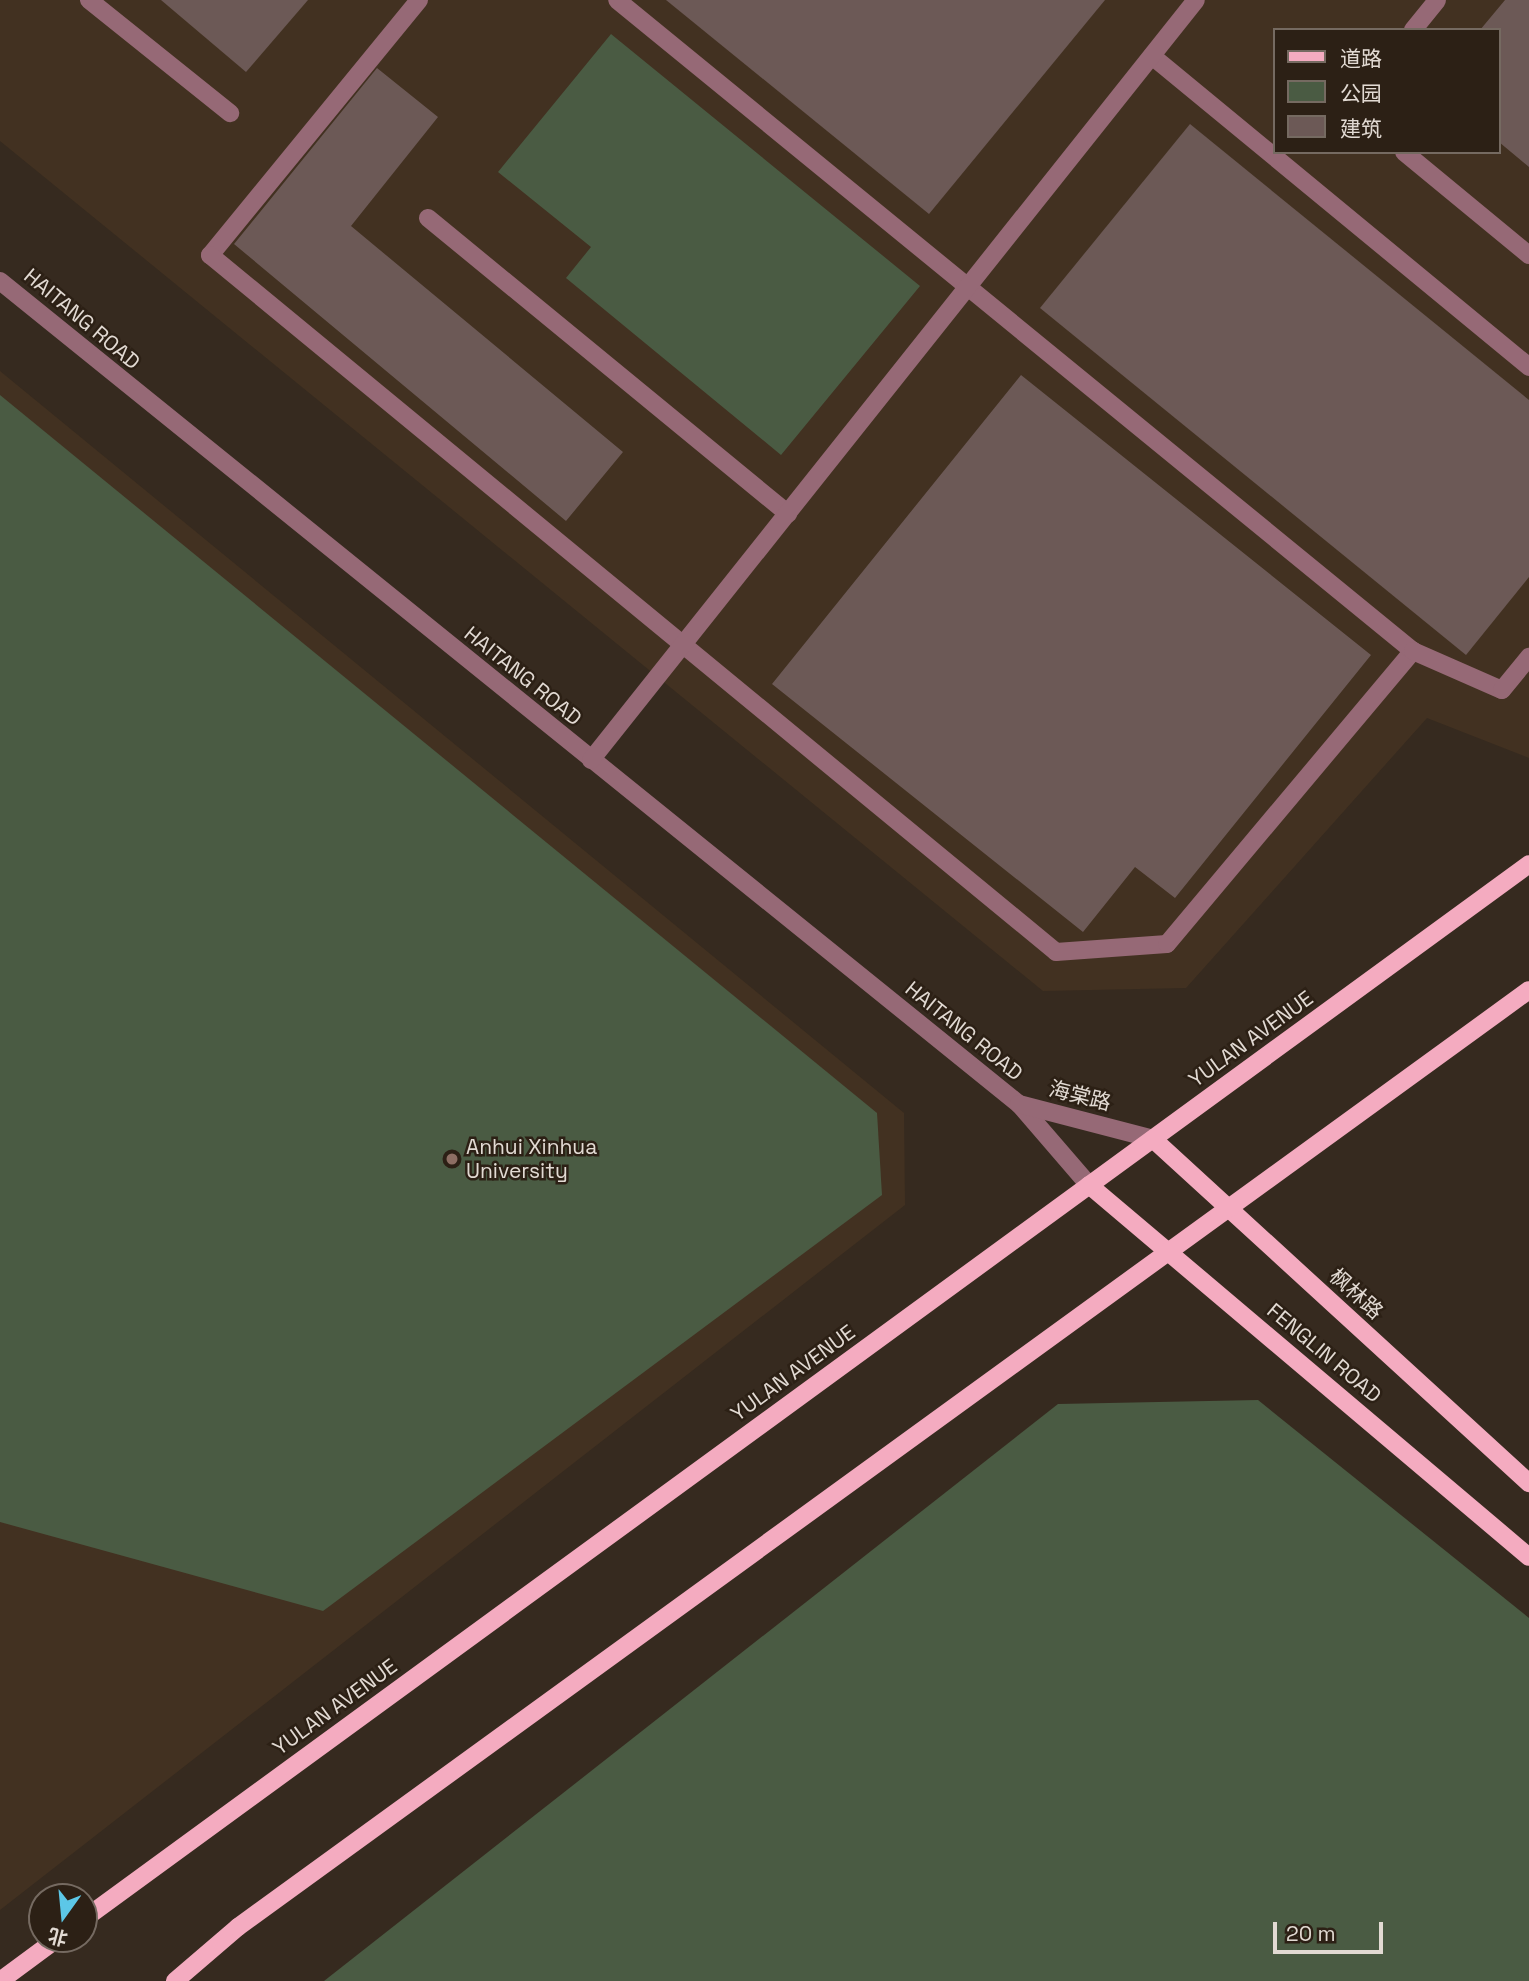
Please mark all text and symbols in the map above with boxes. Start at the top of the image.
legend [1274,28,1501,154]
text: 道路 [1340,45,1382,72]
text: 公园 [1340,80,1382,107]
text: 建筑 [1340,115,1382,142]
street label: HAITANG ROAD [19,263,145,375]
street label: HAITANG ROAD [459,621,587,731]
street label: HAITANG ROAD [900,976,1028,1086]
street label: YULAN AVENUE [1184,985,1318,1093]
street label: 海棠路 [1046,1076,1114,1116]
place label: Anhui Xinhua University [466,1134,597,1184]
marker: Anhui Xinhua University [444,1151,460,1167]
street label: 枫林路 [1324,1264,1388,1324]
street label: FENGLIN ROAD [1262,1298,1386,1408]
street label: YULAN AVENUE [726,1319,860,1427]
street label: YULAN AVENUE [268,1653,402,1761]
north arrow [28,1883,98,1953]
scale bar [1277,1908,1387,1952]
text: 20 m [1286,1920,1336,1947]
text: 北 [46,1922,70,1951]

